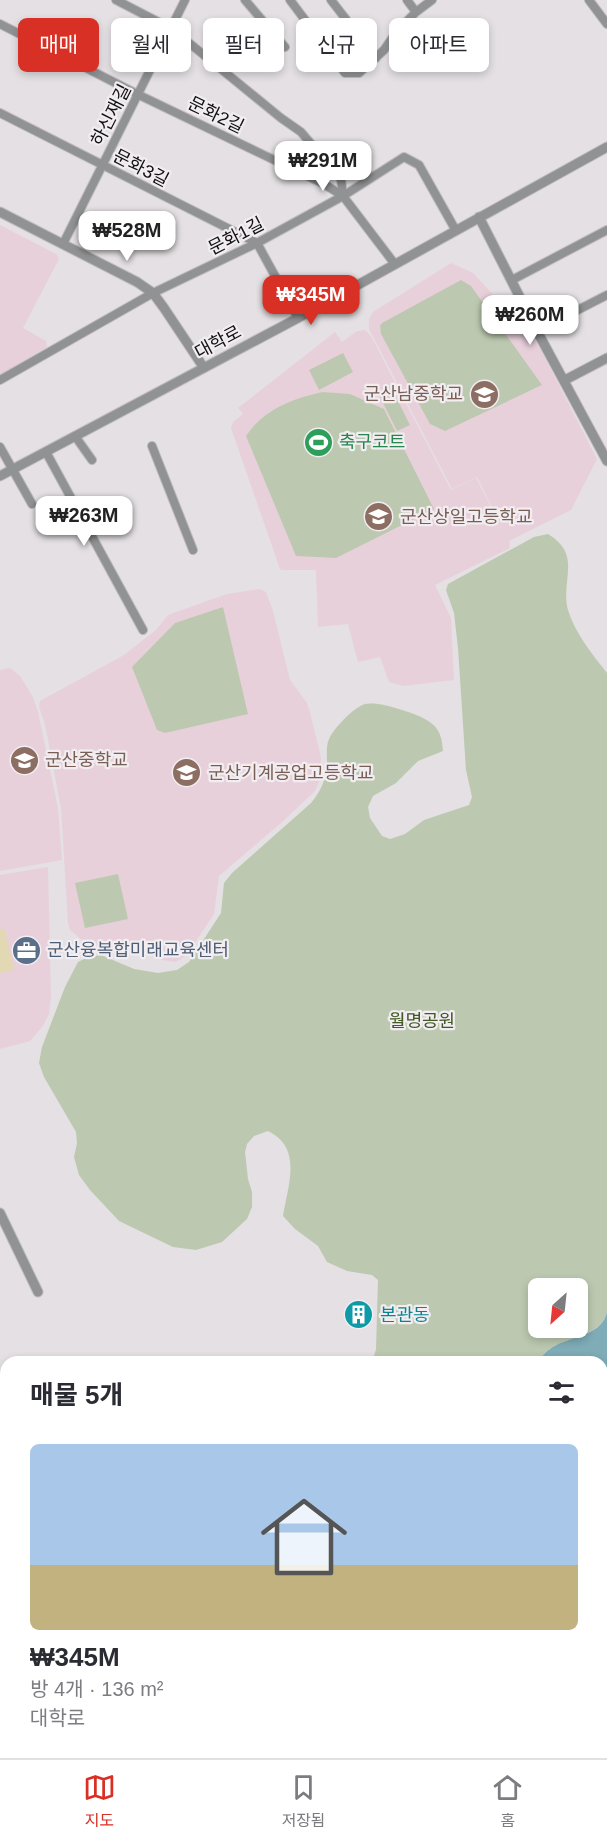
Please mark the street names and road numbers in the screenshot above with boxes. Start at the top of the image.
street label: 하신재길 [87,81,135,149]
street label: 문화2길 [185,93,247,137]
street label: 문화3길 [110,146,172,190]
street label: 문화1길 [205,214,267,258]
street label: 대학로 [191,322,245,362]

